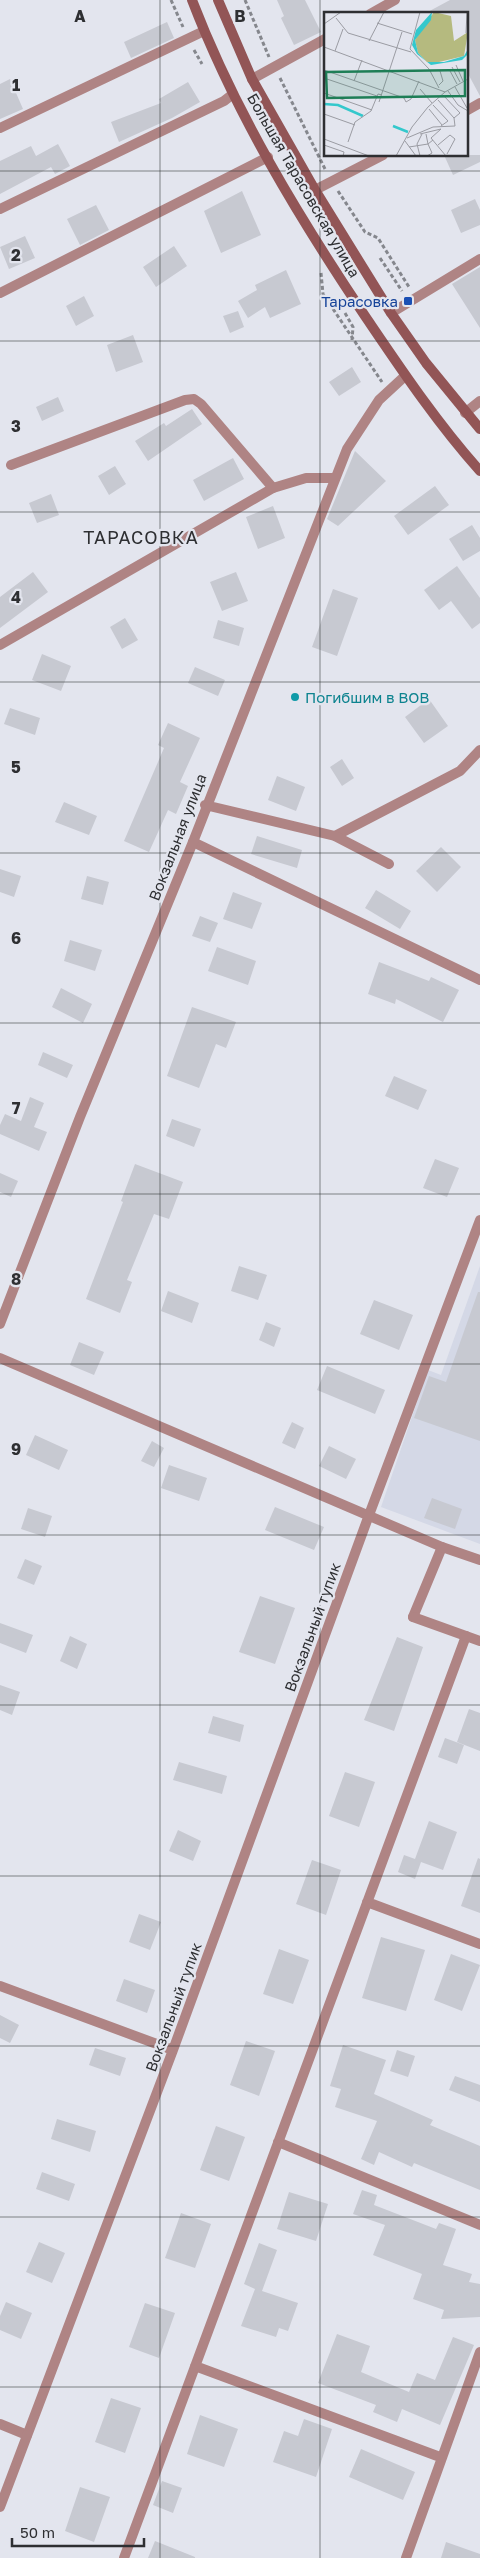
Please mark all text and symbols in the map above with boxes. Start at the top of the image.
text: A [74,6,86,26]
text: B [234,6,246,26]
inset map [324,12,468,156]
text: 1 [12,75,20,95]
street label: Большая Тарасовская улица [244,90,364,280]
text: 2 [11,245,21,265]
place label: Тарасовка [321,292,398,310]
marker: Тарасовка [402,295,414,307]
text: 3 [11,416,21,436]
district label: ТАРАСОВКА [83,526,199,548]
text: 4 [11,587,21,607]
place label: Погибшим в ВОВ [305,688,429,706]
marker: Погибшим в ВОВ [289,691,301,703]
text: 5 [11,757,21,777]
street label: Вокзальная улица [145,771,209,903]
text: 6 [11,928,21,948]
text: 7 [12,1098,21,1118]
text: 8 [11,1269,21,1289]
text: 9 [11,1439,21,1459]
street label: Вокзальный тупик [280,1560,344,1694]
street label: Вокзальный тупик [141,1940,205,2074]
scale bar [12,2516,145,2548]
text: 50 m [20,2523,55,2541]

